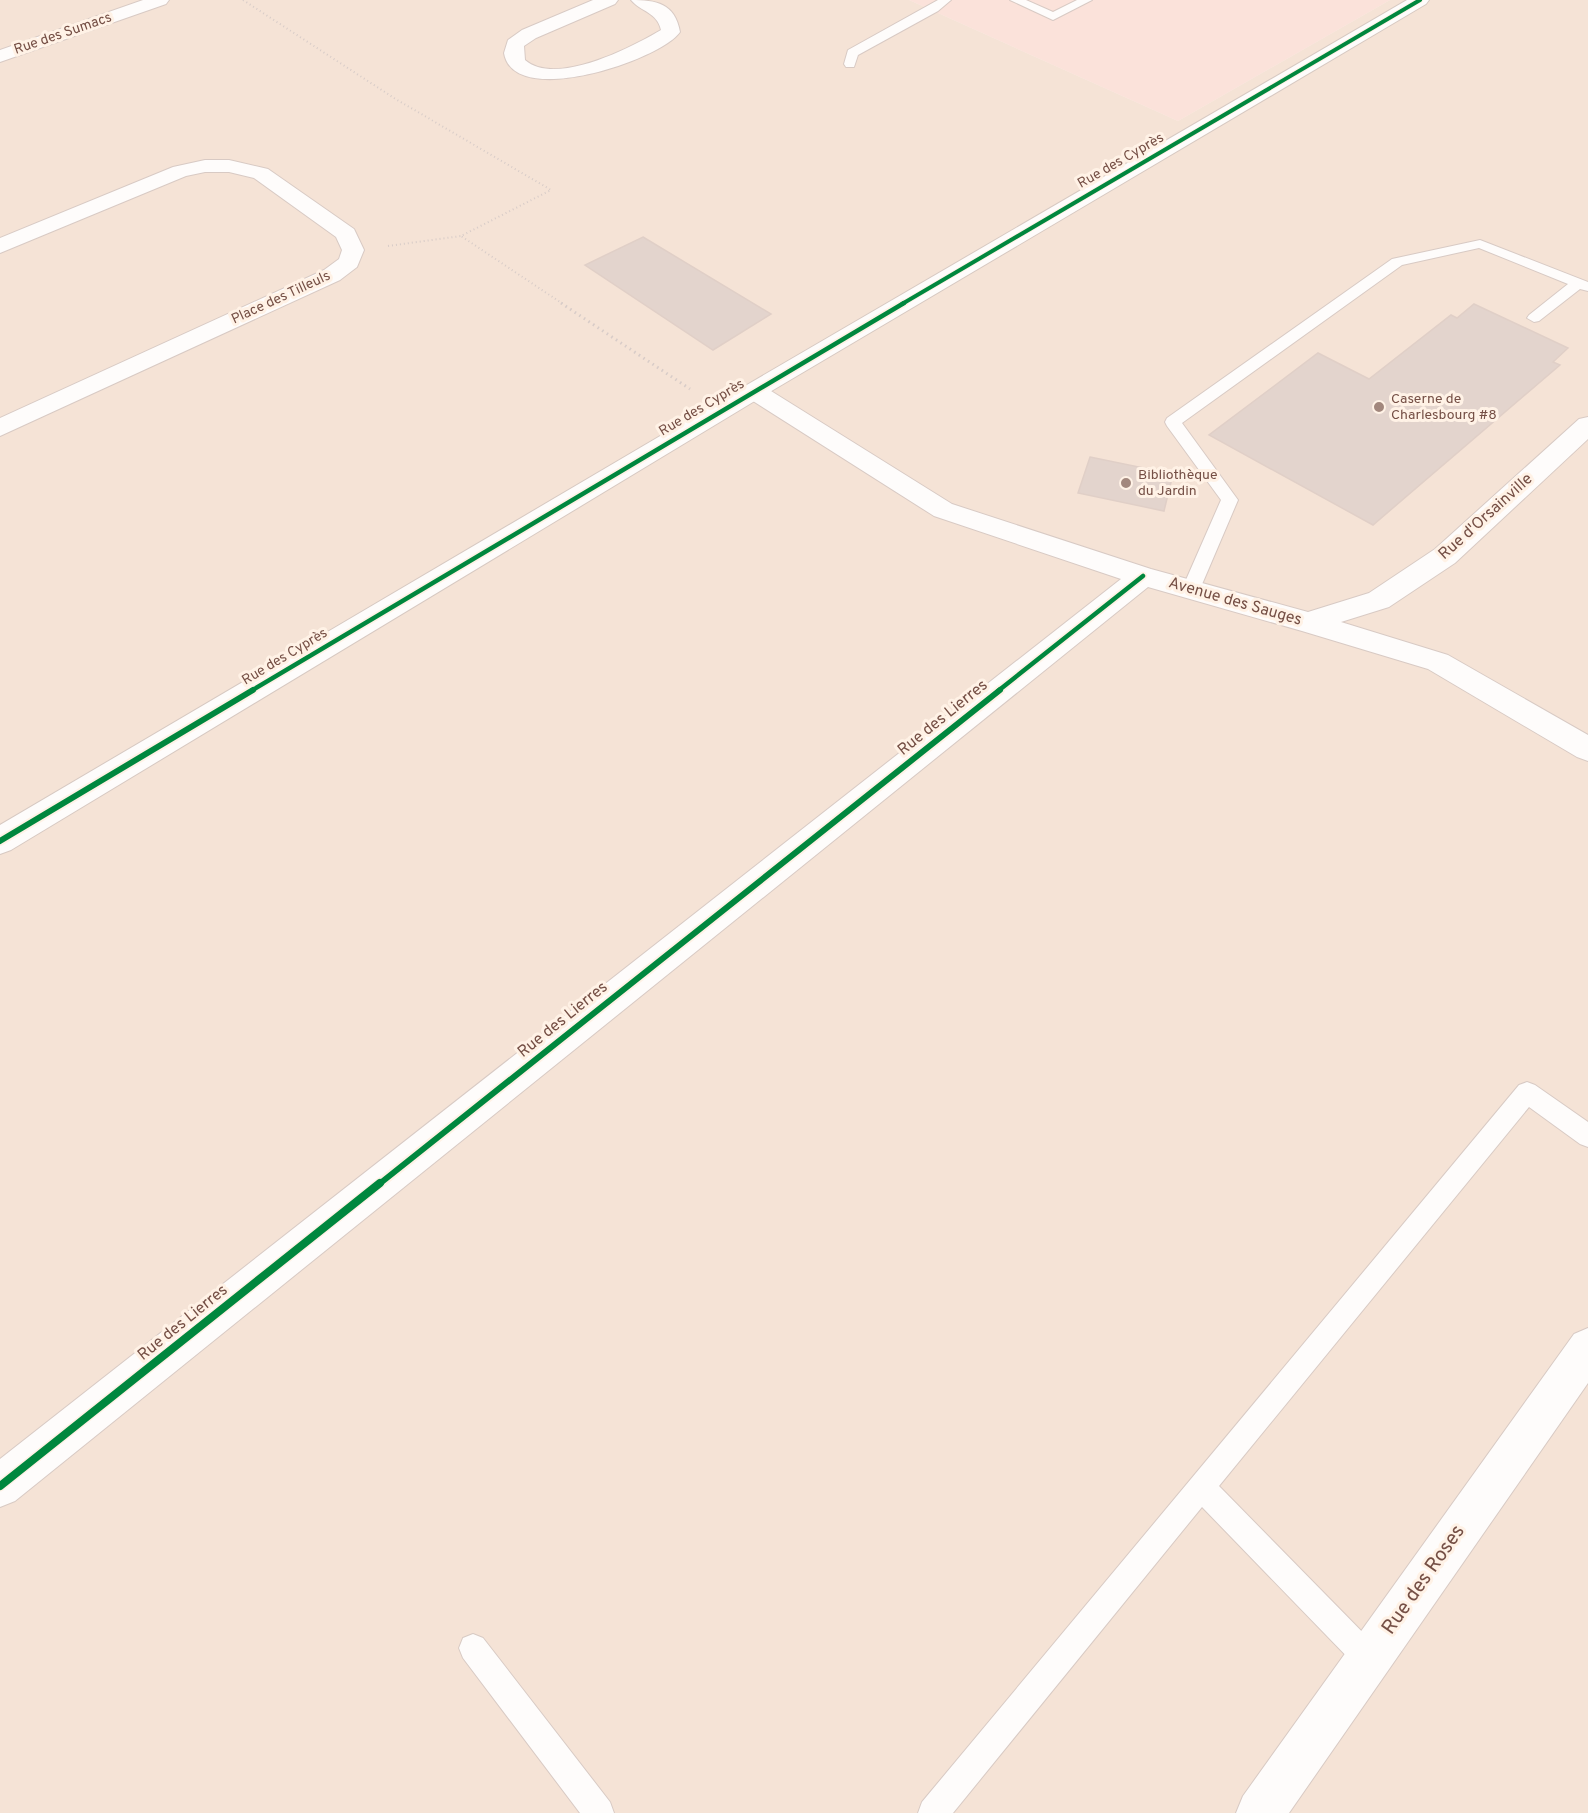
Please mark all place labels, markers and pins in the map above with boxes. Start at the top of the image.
place label: Caserne de Charlesbourg #8 [1391,391,1497,424]
marker: Caserne de Charlesbourg #8 [1372,400,1386,414]
place label: Bibliothèque du Jardin [1138,467,1217,500]
marker: Bibliothèque du Jardin [1119,476,1133,490]

